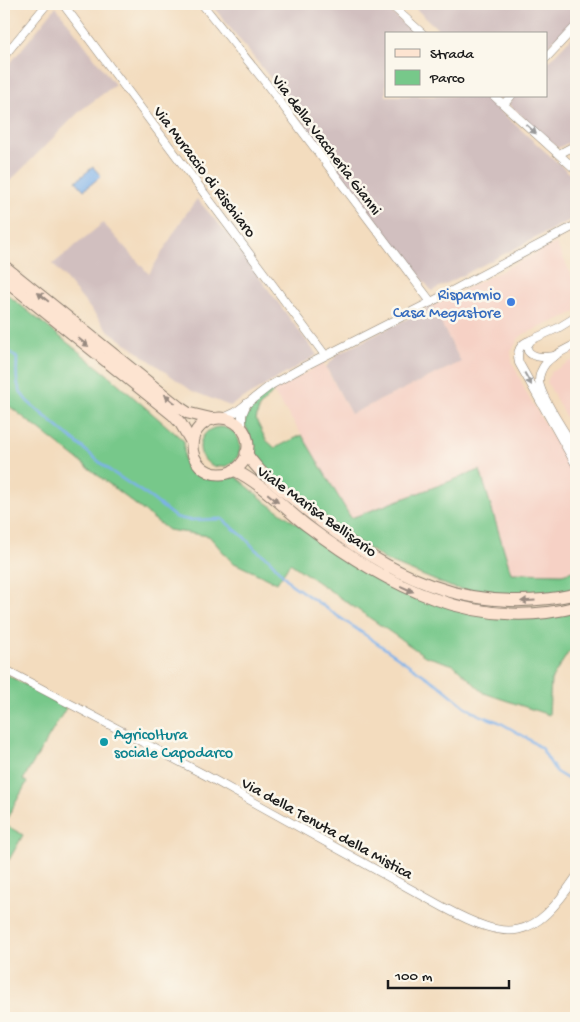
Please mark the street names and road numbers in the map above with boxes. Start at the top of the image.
street label: Via della Vaccheria Gianni [266,71,384,220]
street label: Via Muraccio di Rischiaro [147,103,259,242]
street label: Viale Marisa Bellisario [251,462,380,563]
street label: Via della Tenuta della Mistica [236,774,416,886]

